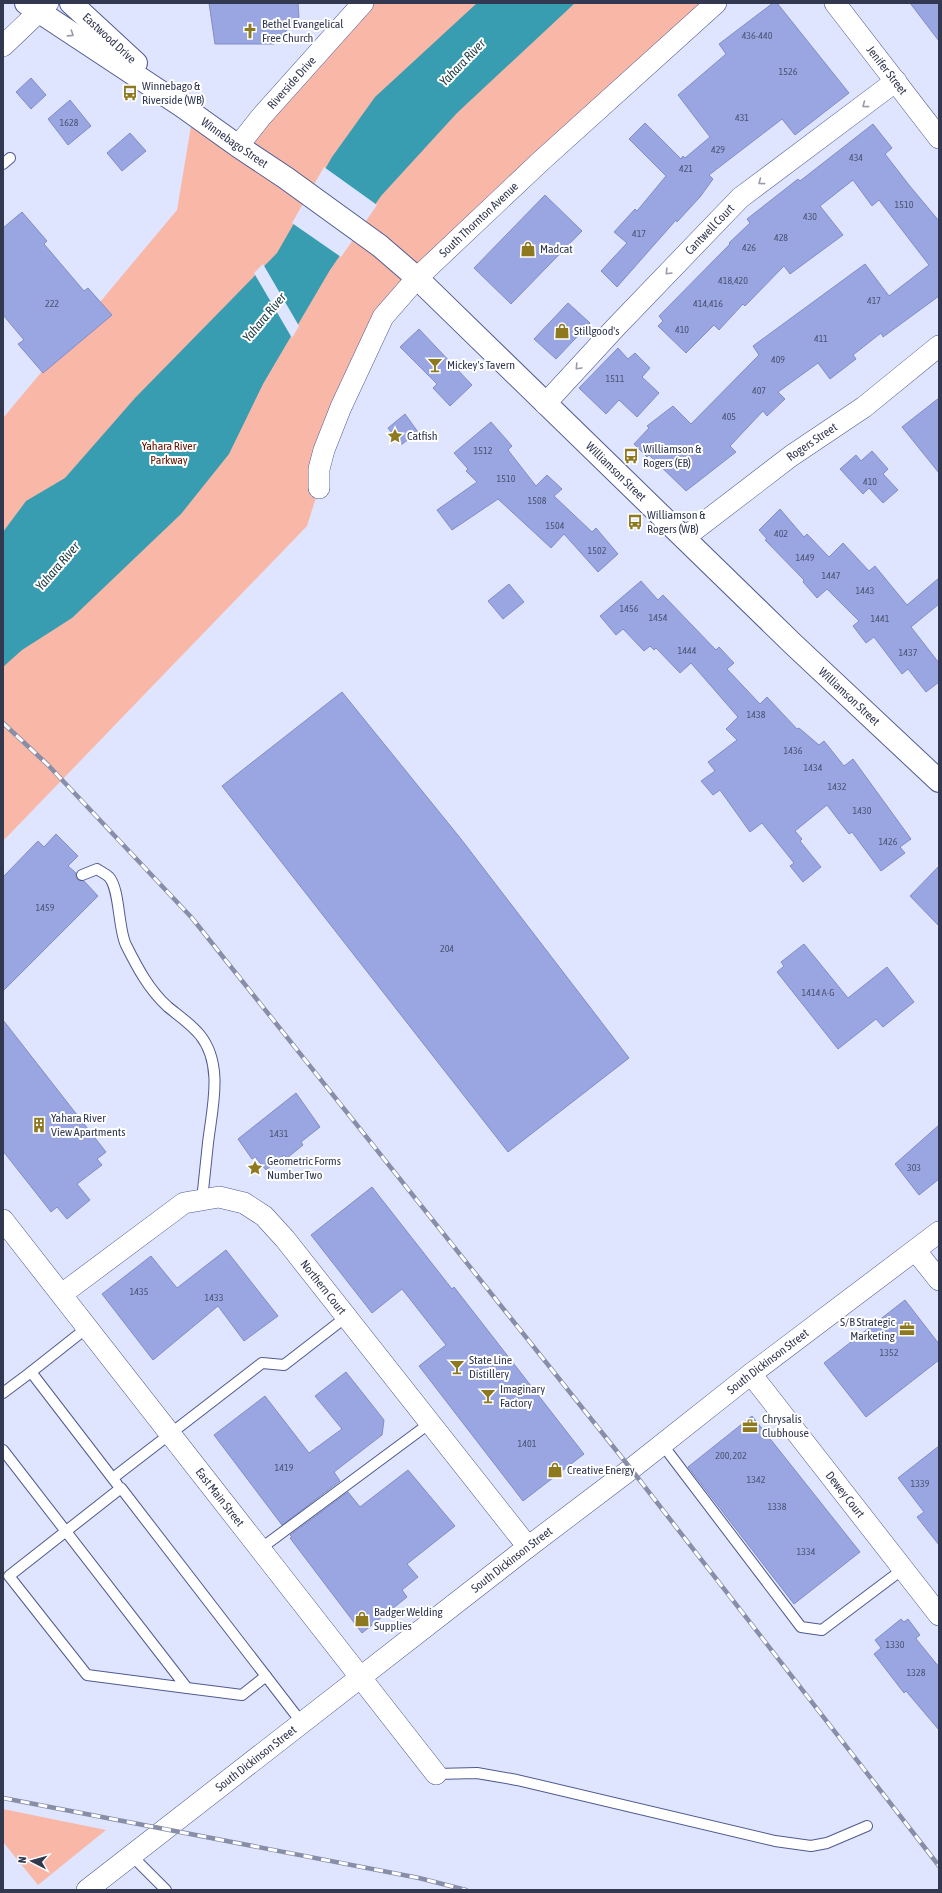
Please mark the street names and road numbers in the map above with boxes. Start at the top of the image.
street label: Eastwood Drive [80,10,139,66]
street label: Jenifer Street [864,43,911,98]
street label: Riverside Drive [265,54,319,112]
street label: Winnebago Street [198,115,271,171]
street label: South Thornton Avenue [437,179,521,260]
street label: Cantwell Court [682,201,738,258]
street label: Rogers Street [784,420,840,464]
street label: Williamson Street [583,439,649,504]
street label: Williamson Street [816,665,883,729]
street label: Northern Court [297,1257,349,1318]
street label: South Dickinson Street [724,1326,812,1397]
street label: East Main Street [193,1465,247,1530]
street label: Dewey Court [823,1469,868,1521]
street label: South Dickinson Street [468,1524,555,1596]
street label: South Dickinson Street [213,1722,300,1794]

